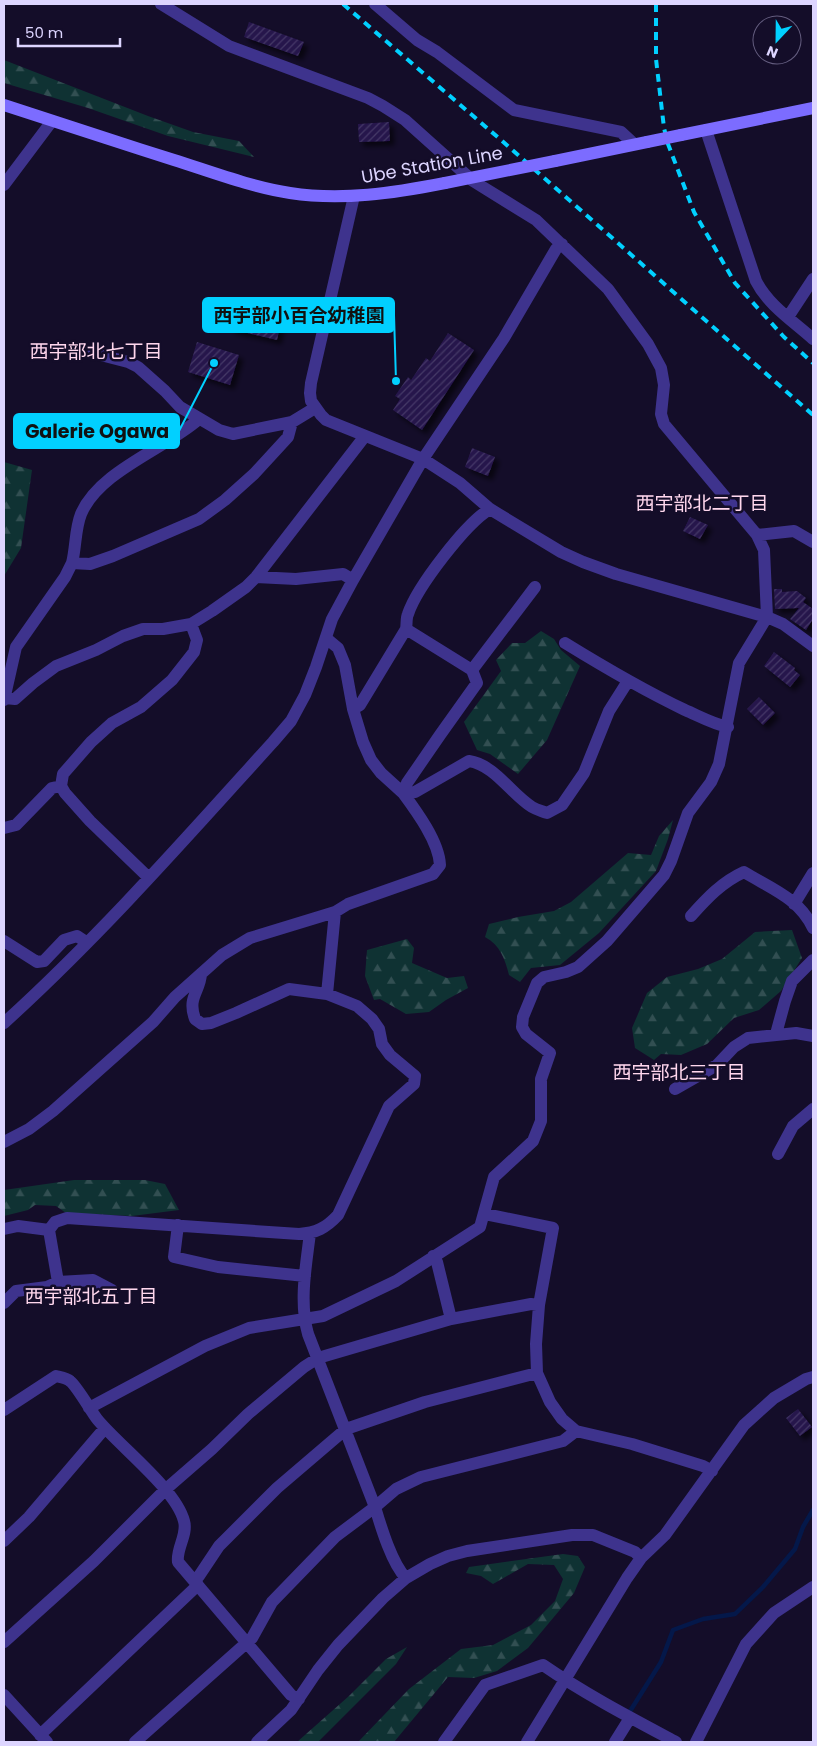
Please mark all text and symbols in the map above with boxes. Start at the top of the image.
scale bar [18,15,120,47]
north arrow [752,15,802,65]
text: 50 m [25,22,63,43]
text: N [764,41,781,63]
street label: Ube Station Line [359,140,505,189]
callout: 西宇部小百合幼稚園 [203,298,394,332]
text: 西宇部小百合幼稚園 [213,302,385,329]
district label: 西宇部北七丁目 [29,338,163,365]
callout: Galerie Ogawa [14,414,179,448]
text: Galerie Ogawa [25,418,169,445]
district label: 西宇部北二丁目 [635,490,769,517]
district label: 西宇部北三丁目 [612,1059,746,1086]
district label: 西宇部北五丁目 [24,1283,158,1310]

